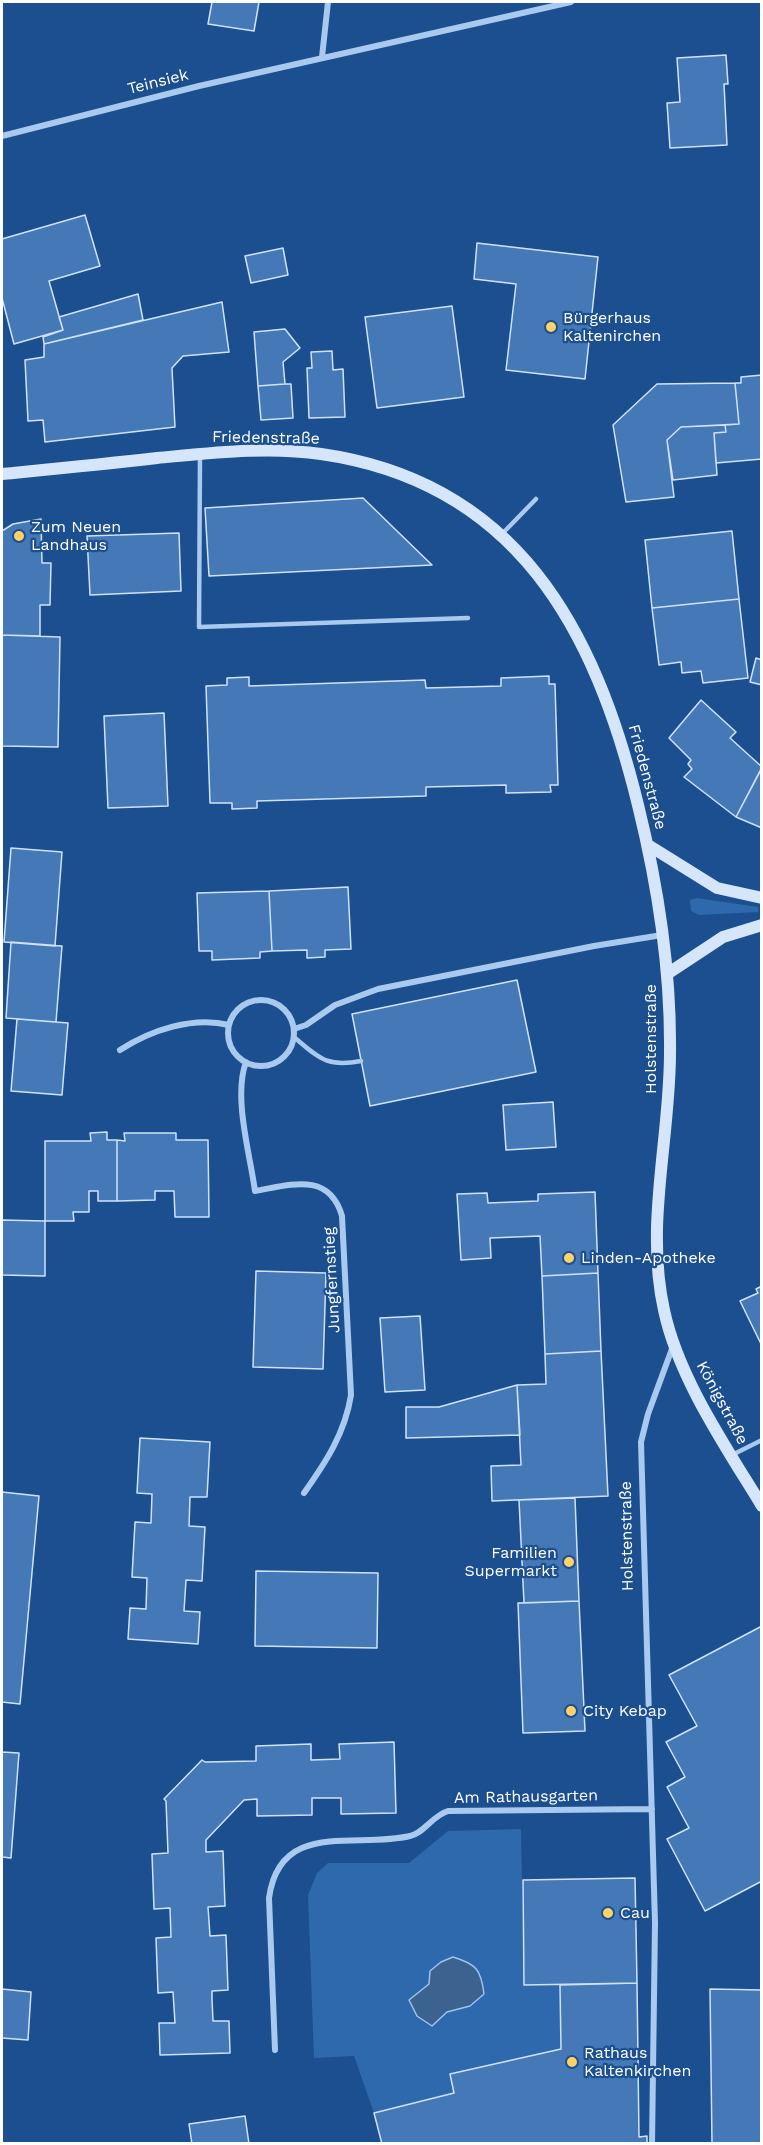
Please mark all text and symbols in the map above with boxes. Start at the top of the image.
street label: Teinsiek [125,65,191,99]
place label: Bürgerhaus Kaltenirchen [563,308,661,346]
marker: Bürgerhaus Kaltenirchen [544,320,558,334]
street label: Friedenstraße [212,427,320,449]
place label: Zum Neuen Landhaus [31,517,121,555]
marker: Zum Neuen Landhaus [12,529,26,543]
street label: Friedenstraße [624,722,670,832]
street label: Holstenstraße [641,984,661,1094]
street label: Jungfernstieg [320,1227,344,1333]
place label: Linden-Apotheke [581,1248,716,1268]
marker: Linden-Apotheke [562,1251,576,1265]
street label: Königstraße [692,1358,752,1448]
street label: Holstenstraße [616,1481,638,1591]
place label: Familien Supermarkt [465,1543,557,1581]
marker: Familien Supermarkt [562,1555,576,1569]
place label: City Kebap [583,1701,667,1721]
marker: City Kebap [564,1704,578,1718]
street label: Am Rathausgarten [454,1786,598,1808]
place label: Cau [620,1903,650,1923]
marker: Cau [601,1906,615,1920]
place label: Rathaus Kaltenkirchen [584,2043,691,2081]
marker: Rathaus Kaltenkirchen [565,2055,579,2069]

